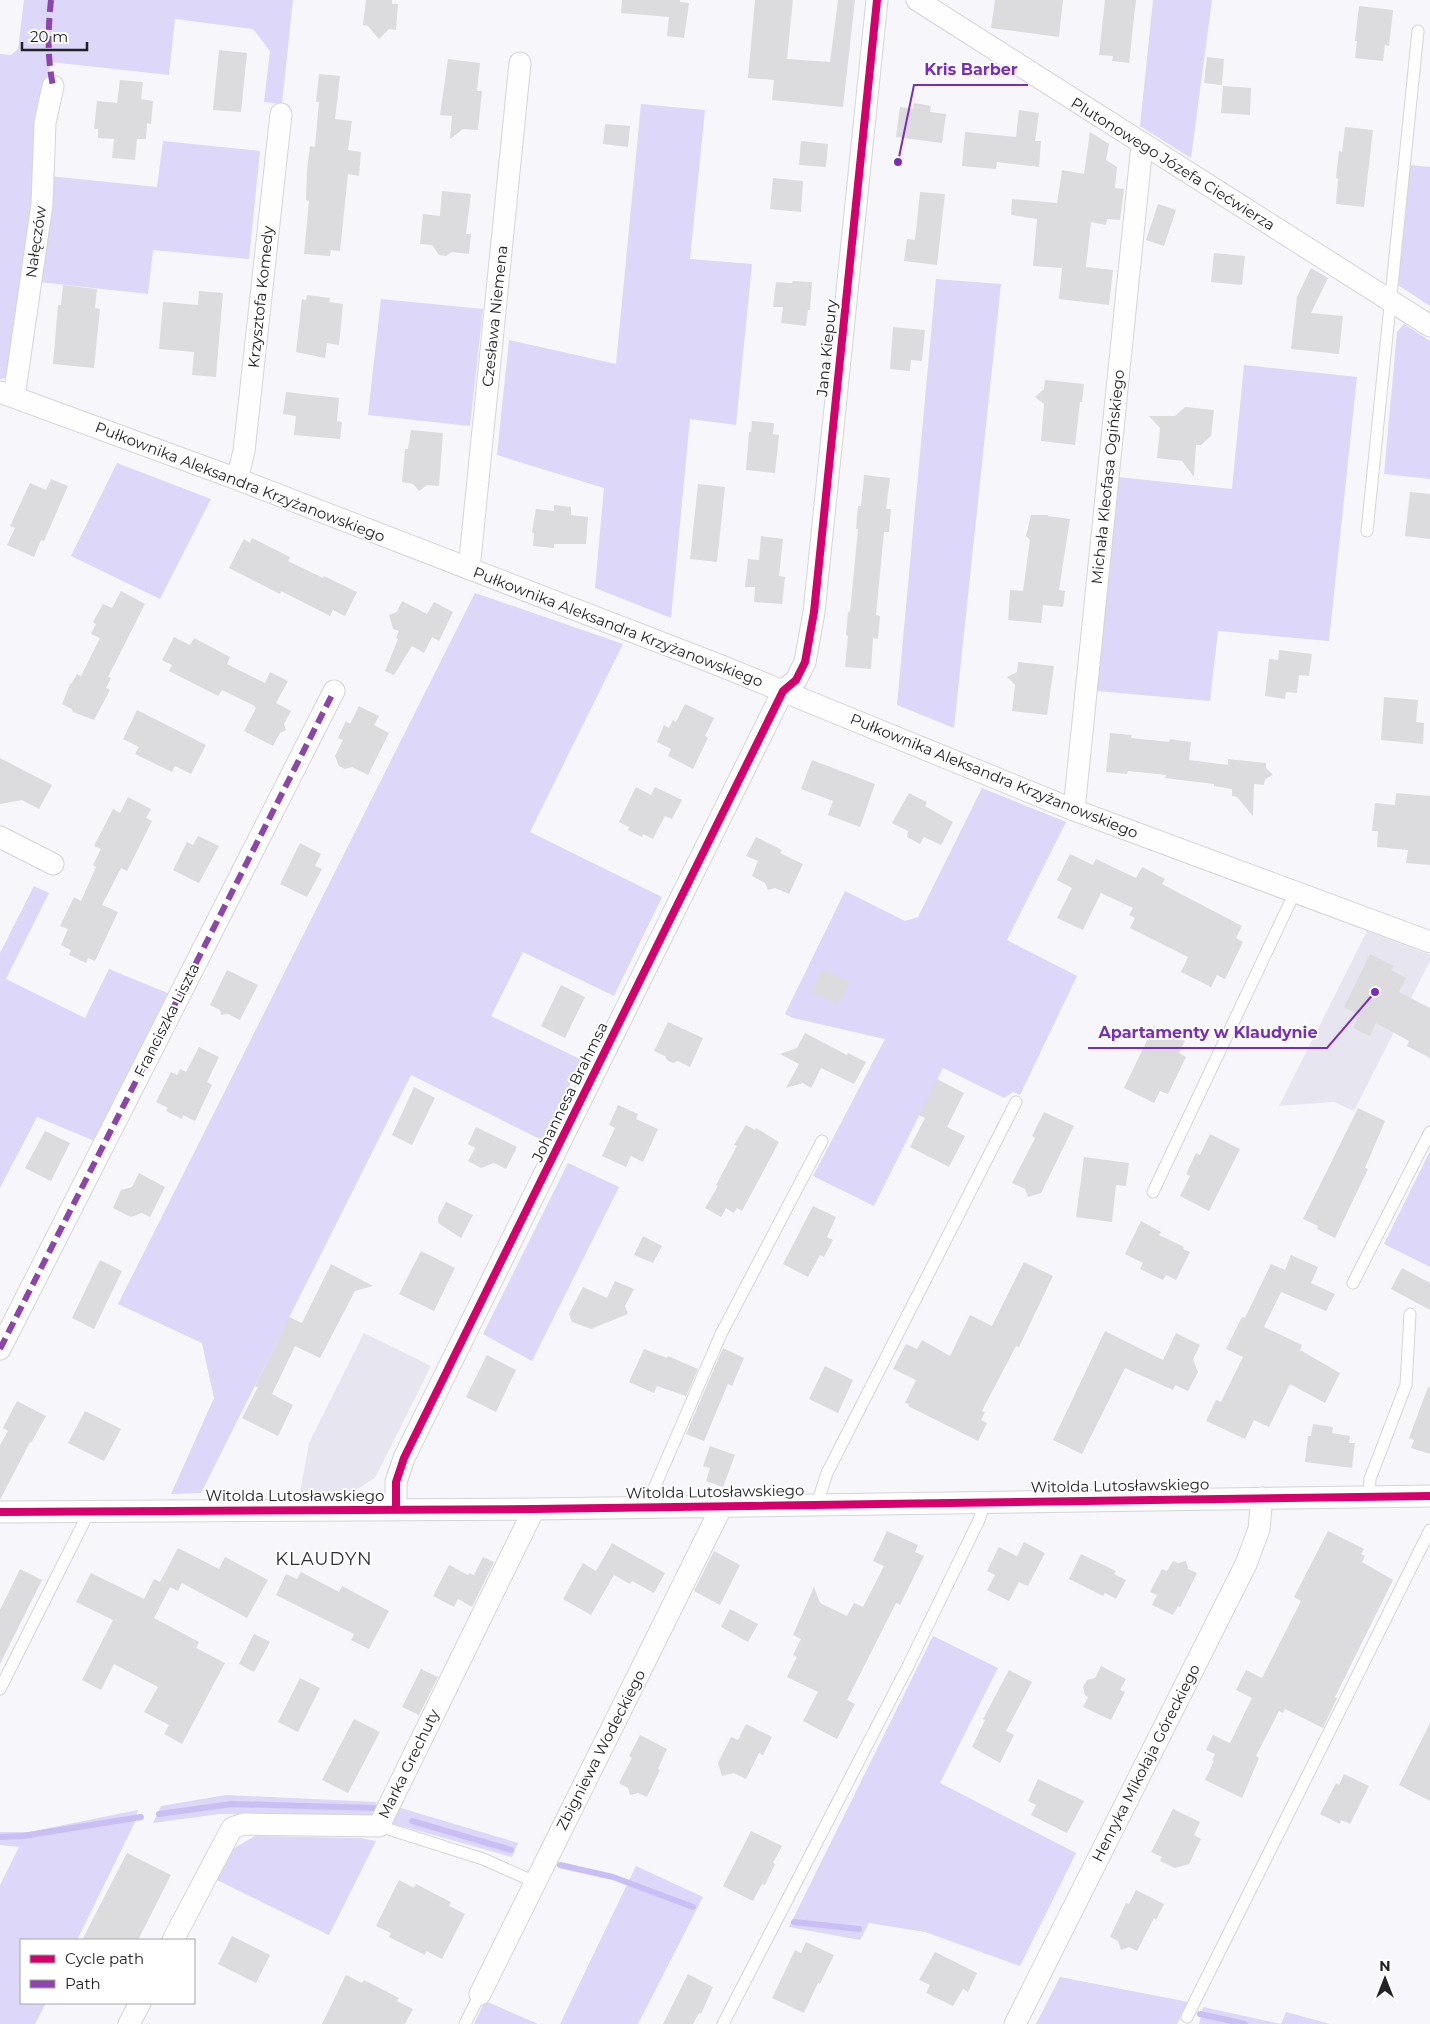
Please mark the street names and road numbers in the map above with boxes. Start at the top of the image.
street label: Plutonowego Józefa Ciećwierza [1068,93,1279,234]
street label: Nałęczów [21,204,50,279]
street label: Krzysztofa Komedy [244,224,278,369]
street label: Czesława Niemena [478,244,511,388]
street label: Jana Kiepury [812,298,841,398]
street label: Michała Kleofasa Ogińskiego [1087,369,1128,585]
street label: Pułkownika Aleksandra Krzyżanowskiego [93,417,388,546]
street label: Pułkownika Aleksandra Krzyżanowskiego [471,562,766,691]
street label: Pułkownika Aleksandra Krzyżanowskiego [847,709,1141,842]
street label: Franciszka Liszta [130,960,203,1080]
street label: Johannesa Brahmsa [527,1019,612,1166]
street label: Witolda Lutosławskiego [1030,1474,1210,1497]
street label: Witolda Lutosławskiego [625,1480,805,1503]
street label: Witolda Lutosławskiego [206,1486,384,1505]
street label: Henryka Mikołaja Góreckiego [1087,1661,1204,1865]
street label: Zbigniewa Wodeckiego [552,1666,649,1833]
street label: Marka Grechuty [374,1705,444,1822]

